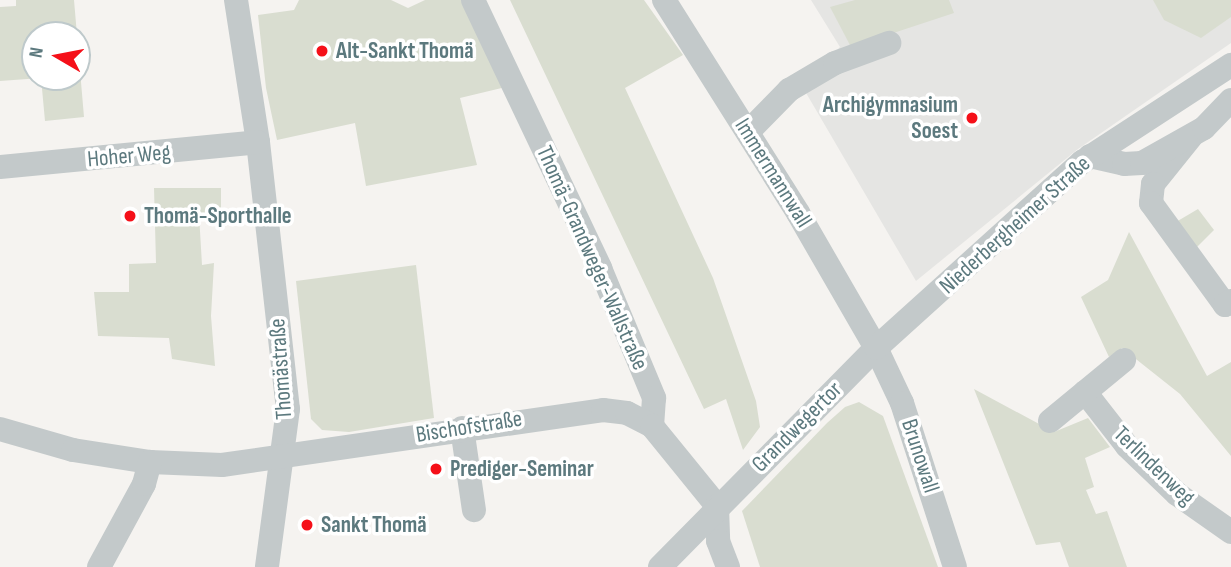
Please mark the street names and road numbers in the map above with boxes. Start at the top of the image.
street label: Immermannwall [729,113,817,233]
street label: Hoher Weg [86,139,172,173]
street label: Thomä-Grandweger-Wallstraße [530,142,654,374]
street label: Niederbergheimer Straße [934,150,1096,300]
street label: Thomästraße [264,317,298,421]
street label: Grandwegertor [746,376,848,478]
street label: Bischofstraße [414,405,524,449]
street label: Brunowall [895,416,945,496]
street label: Terlindenweg [1108,420,1200,512]

